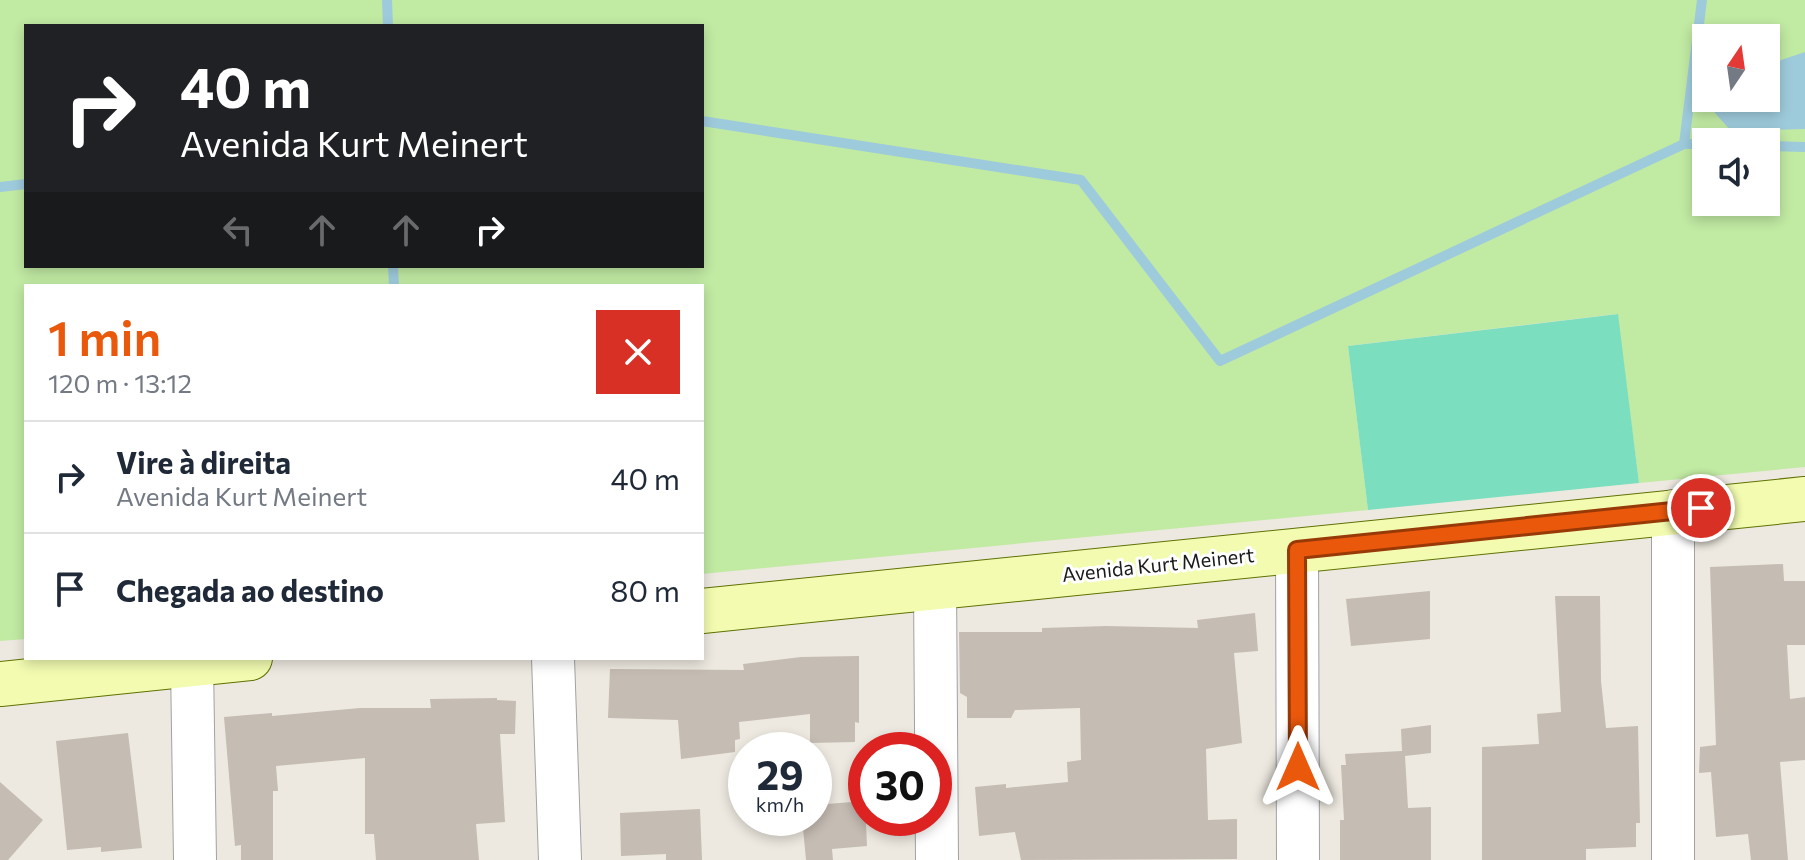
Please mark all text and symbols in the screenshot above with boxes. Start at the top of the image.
north arrow [1692,24,1780,112]
map controls [1692,24,1780,216]
text: 40 m [180,51,311,120]
icon: right [48,56,152,160]
text: Avenida Kurt Meinert [180,120,528,164]
button: sound [1692,128,1780,216]
icon: left [216,208,260,252]
icon: ahead [300,208,344,252]
icon: ahead [384,208,428,252]
icon: right [468,208,512,252]
text: 1 min [48,307,161,366]
button: close [596,310,680,394]
text: 120 m · 13:12 [48,367,192,398]
text: Vire à direita [116,443,291,480]
icon: right [48,455,92,499]
text: 40 m [611,459,680,496]
pin [1667,474,1735,542]
text: Avenida Kurt Meinert [116,480,367,511]
icon: arrive [1679,486,1723,530]
street label: Avenida Kurt Meinert [1061,542,1255,586]
icon: arrive [48,567,92,611]
text: Chegada ao destino [116,571,384,608]
text: 80 m [610,571,680,608]
position arrow [1256,725,1340,809]
speed limit sign: 30 [848,732,952,836]
text: 29 [756,749,804,798]
text: km/h [756,792,804,816]

